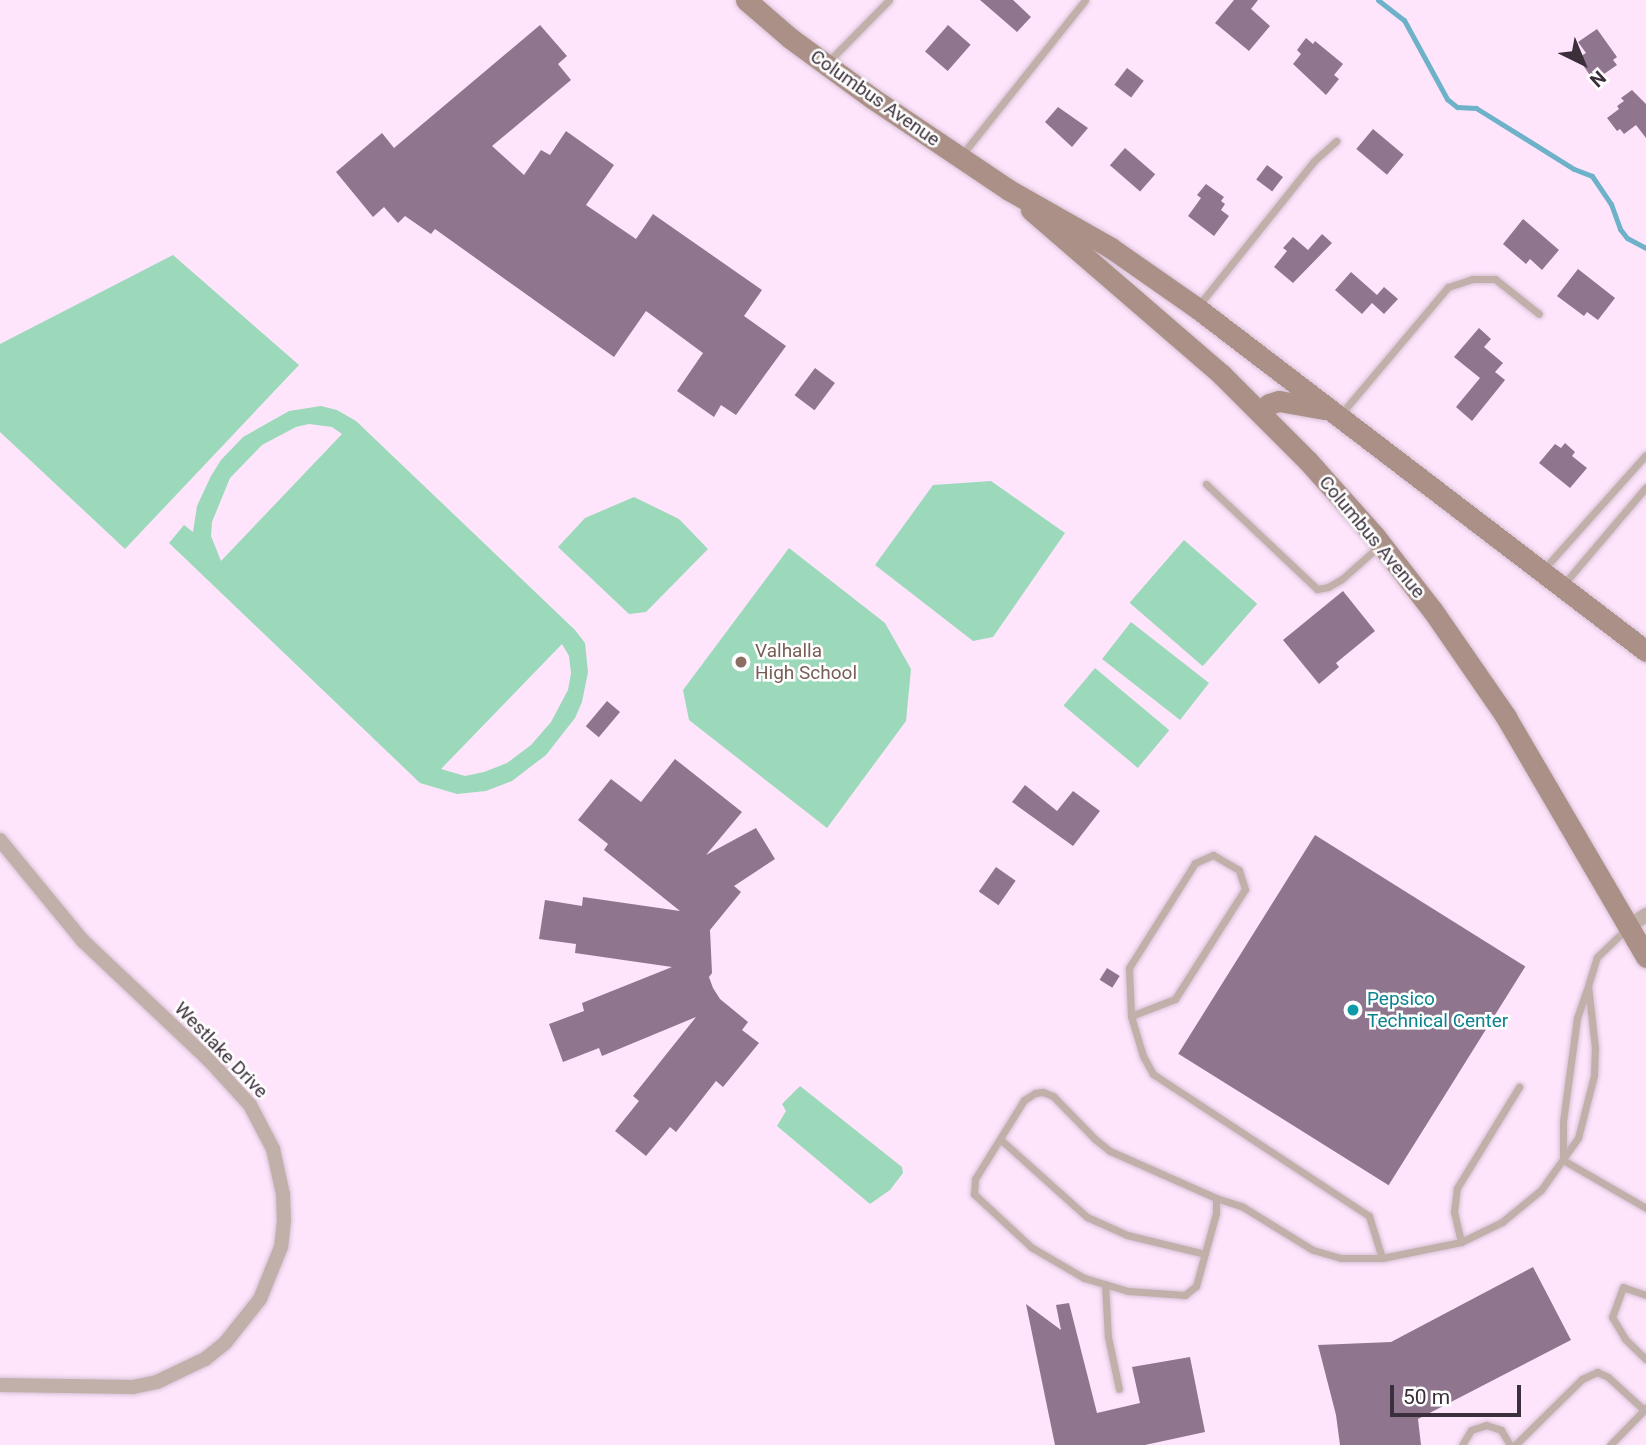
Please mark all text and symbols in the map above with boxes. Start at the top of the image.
north arrow [1548,28,1618,98]
street label: Columbus Avenue [806,45,944,151]
text: N [1585,66,1610,92]
street label: Columbus Avenue [1314,471,1430,603]
place label: Valhalla High School [755,640,857,684]
marker: Valhalla High School [733,654,749,670]
place label: Pepsico Technical Center [1367,988,1508,1032]
street label: Westlake Drive [170,997,272,1103]
marker: Pepsico Technical Center [1345,1002,1361,1018]
scale bar [1394,1372,1525,1416]
text: 50 m [1403,1385,1450,1409]

